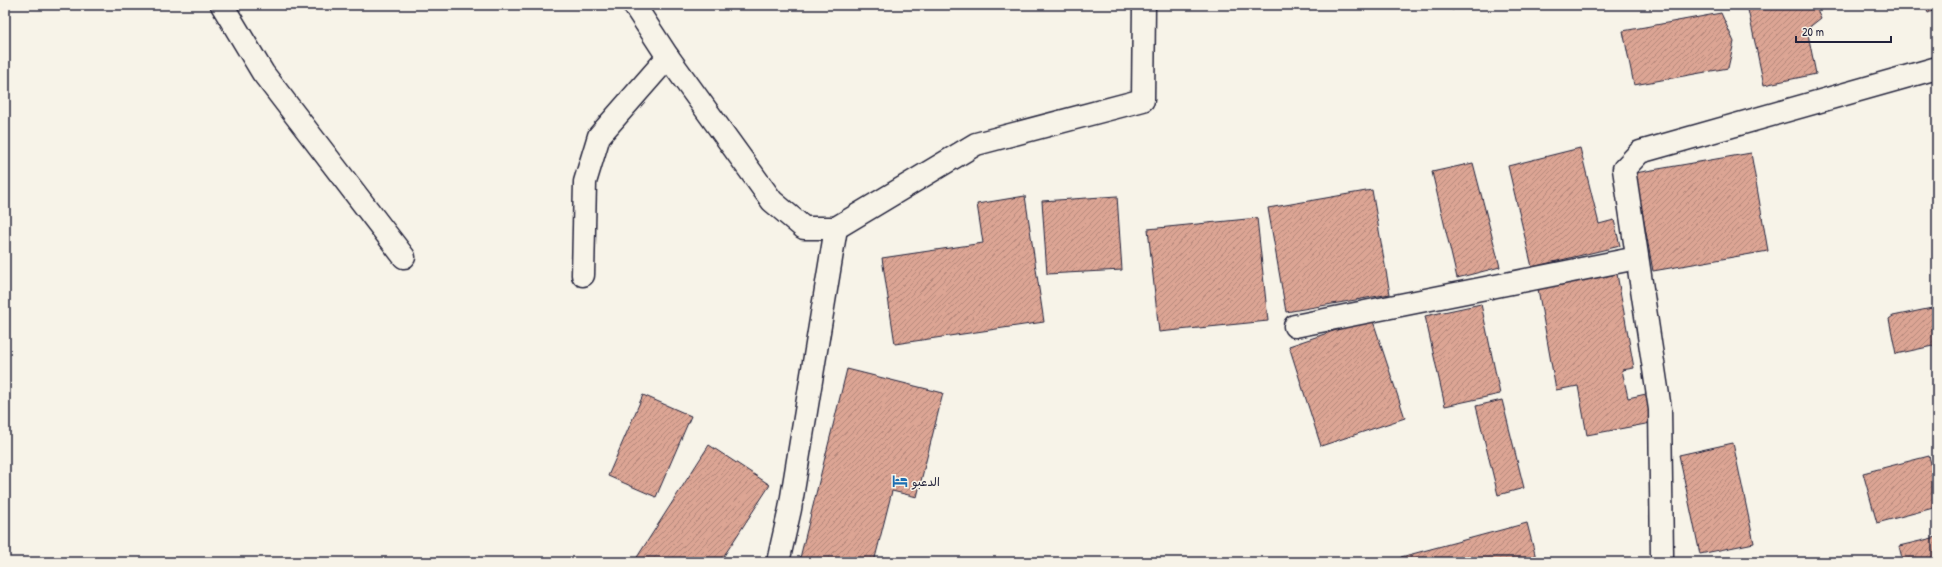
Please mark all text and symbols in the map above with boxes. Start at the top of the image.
scale bar [1796,18,1891,44]
text: 20 m [1802,23,1824,40]
hotel icon: الدعبو [891,472,909,490]
place label: الدعبو [911,473,940,490]

